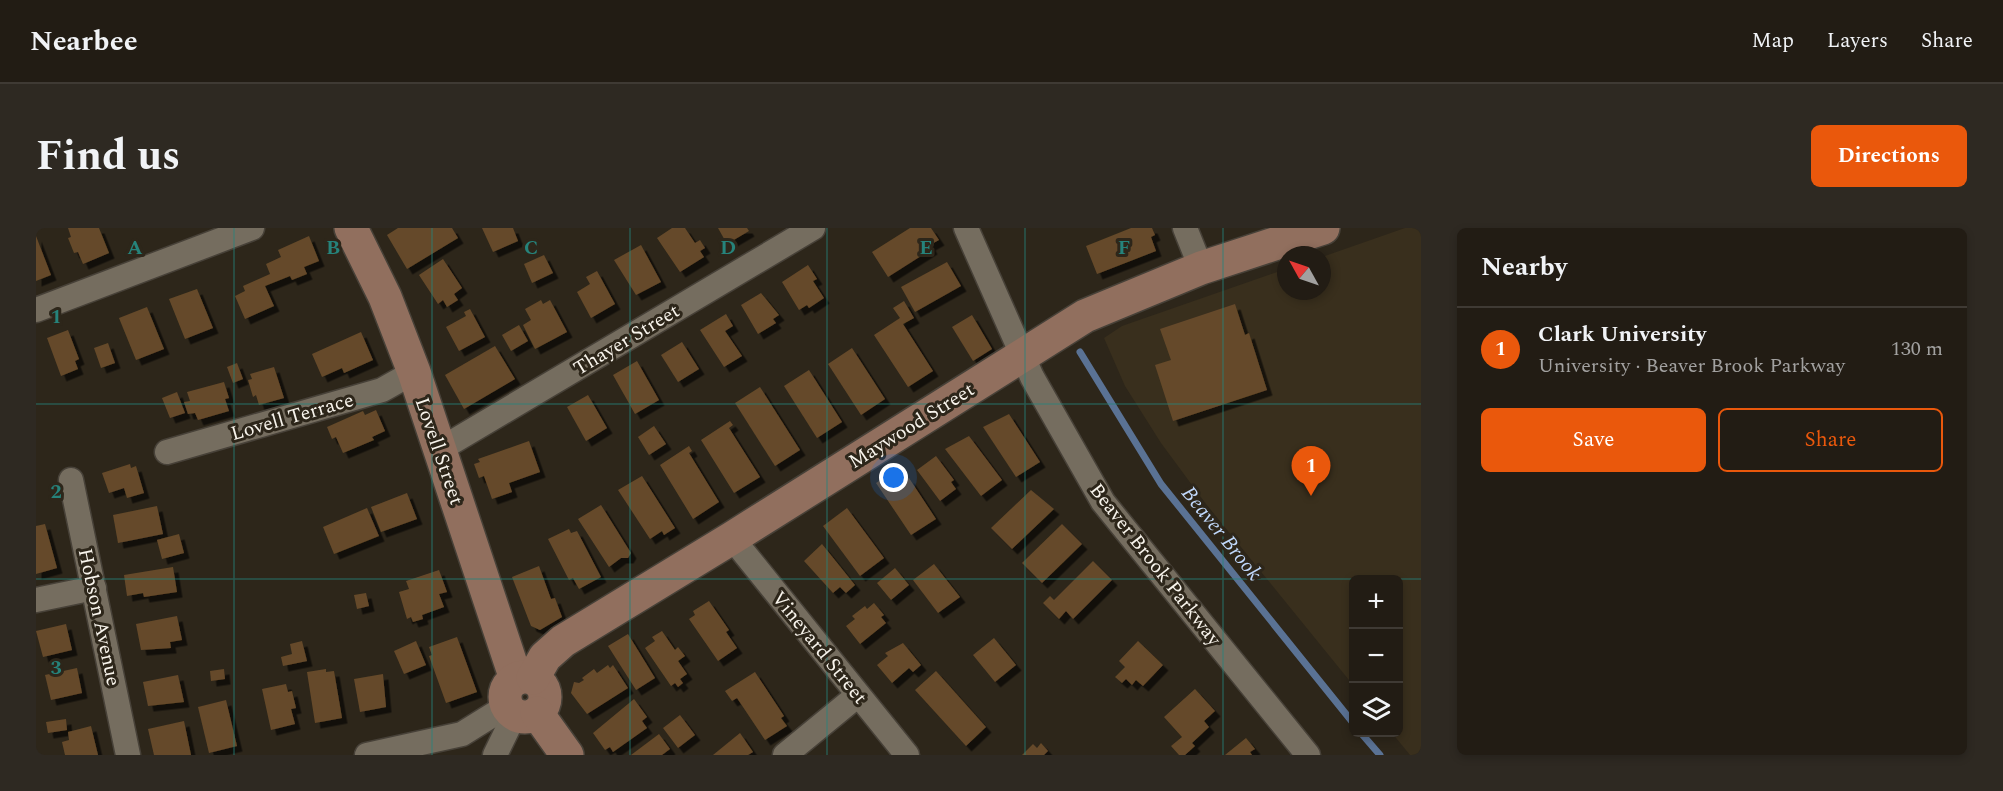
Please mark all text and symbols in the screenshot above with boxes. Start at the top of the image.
text: Nearbee [30,20,138,63]
text: Map [1752,25,1794,57]
text: Layers [1827,25,1888,57]
text: Share [1921,25,1973,57]
text: Find us [36,125,180,188]
button: Directions [1811,125,1967,187]
text: A [127,233,143,263]
text: B [326,233,340,263]
text: C [524,233,538,263]
text: D [720,233,736,263]
text: E [919,233,933,263]
text: F [1118,233,1130,263]
north arrow [1277,246,1331,300]
text: Nearby [1481,247,1567,287]
street label: Thayer Street [568,296,685,383]
text: 1 [50,302,62,332]
text: Clark University [1538,318,1706,351]
text: 1 [1495,334,1506,364]
text: 130 m [1891,334,1943,364]
text: University · Beaver Brook Parkway [1538,351,1845,381]
street label: Maywood Street [843,375,981,477]
street label: Lovell Terrace [227,385,357,449]
street label: Lovell Street [407,394,471,509]
button: Save [1481,408,1706,472]
button: Share [1718,408,1943,472]
pin: 1 [1292,446,1330,496]
your location [879,463,908,492]
text: 2 [50,477,62,507]
street label: Beaver Brook Parkway [1082,477,1229,654]
water label: Beaver Brook [1173,479,1270,588]
street label: Hobson Avenue [70,546,128,689]
map controls [1349,575,1403,737]
button: + [1349,575,1403,629]
street label: Vineyard Street [764,584,874,711]
button: − [1349,629,1403,683]
text: 3 [50,653,62,683]
button: layers [1349,683,1403,737]

